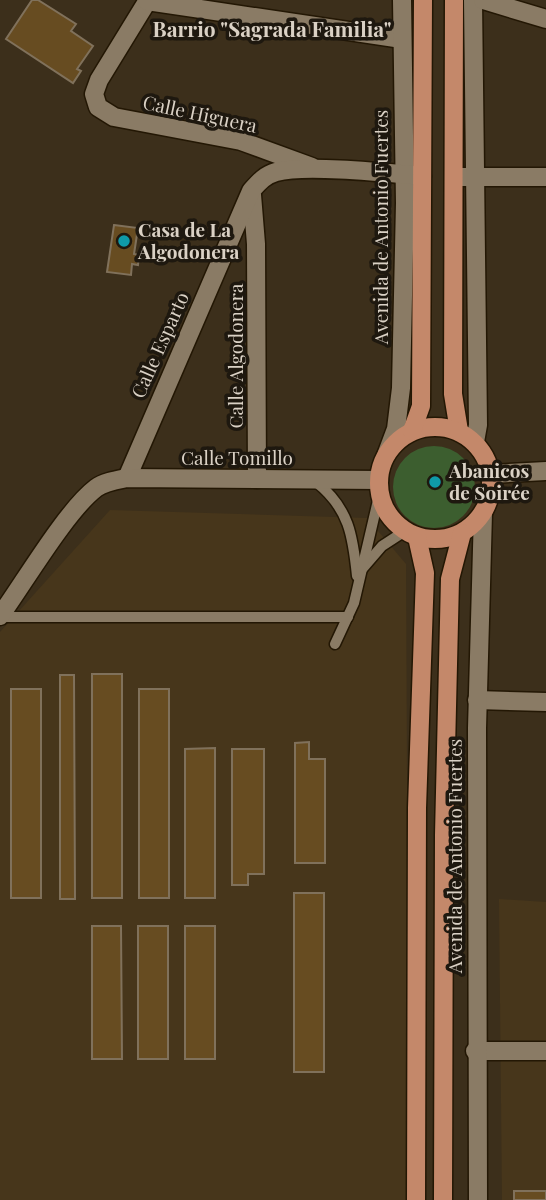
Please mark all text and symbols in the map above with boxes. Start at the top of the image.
district label: Barrio "Sagrada Familia" [153,14,391,42]
street label: Calle Higuera [141,88,260,138]
street label: Avenida de Antonio Fuertes [367,110,393,345]
place label: Casa de La Algodonera [137,216,240,264]
marker: Casa de La Algodonera [116,233,132,249]
street label: Calle Algodonera [222,283,248,428]
street label: Calle Esparto [124,287,194,402]
street label: Calle Tomillo [181,444,293,470]
place label: Abanicos de Soirée [448,457,530,505]
marker: Abanicos de Soirée [427,474,443,490]
street label: Avenida de Antonio Fuertes [441,739,467,974]

